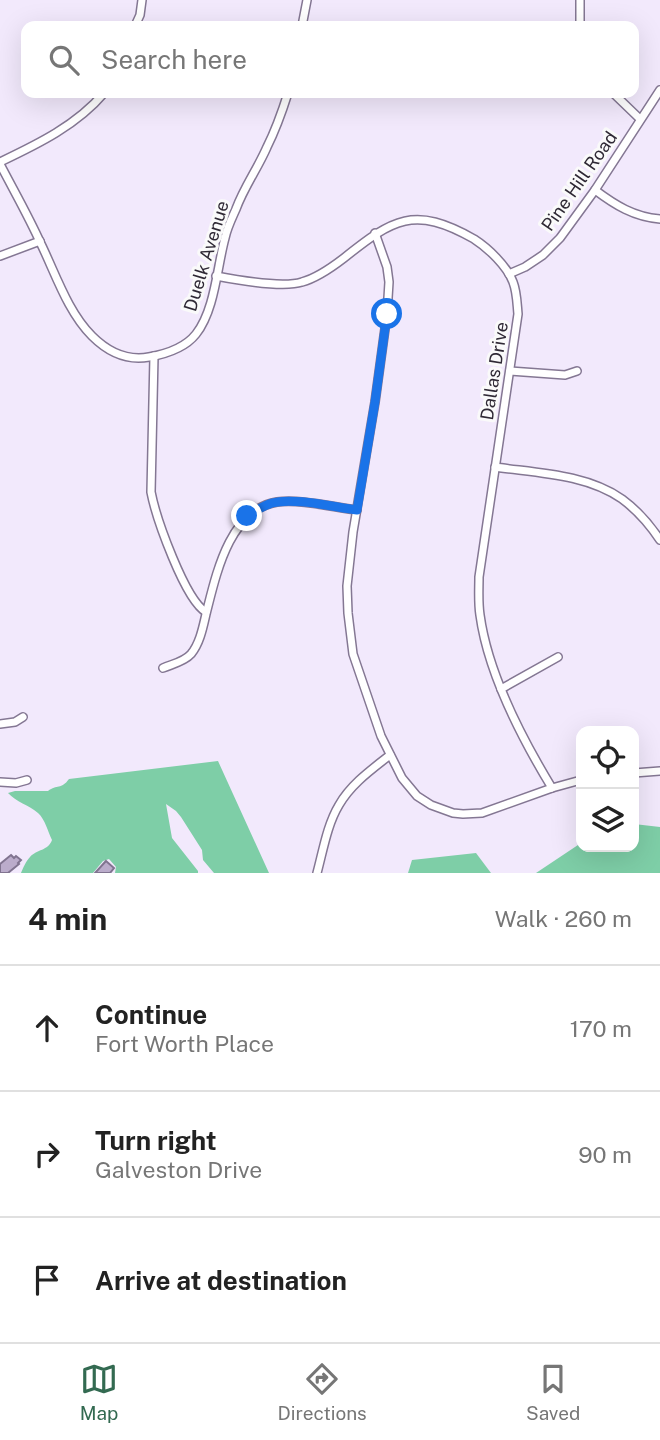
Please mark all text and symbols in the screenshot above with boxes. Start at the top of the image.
search box [21,21,639,98]
icon: search [45,41,83,79]
text: Search here [101,44,247,75]
street label: Pine Hill Road [537,127,621,235]
street label: Duelk Avenue [179,198,233,314]
route start [371,298,402,329]
street label: Dallas Drive [476,320,512,422]
route end [231,500,262,531]
map controls [576,726,639,852]
button: locate [576,726,639,789]
button: layers [576,789,639,852]
text: 4 min [28,901,107,937]
text: Walk · 260 m [495,905,632,932]
text: Continue [95,999,207,1030]
icon: ahead [28,1009,66,1047]
text: 170 m [570,1015,632,1042]
text: Fort Worth Place [95,1030,274,1057]
text: Turn right [95,1125,217,1156]
icon: right [28,1135,66,1173]
text: 90 m [578,1141,632,1168]
text: Galveston Drive [95,1156,262,1183]
icon: arrive [28,1261,66,1299]
text: Arrive at destination [95,1265,347,1296]
tab: Map [80,1360,118,1424]
tab: Directions [277,1360,367,1424]
tab: Saved [526,1360,580,1424]

